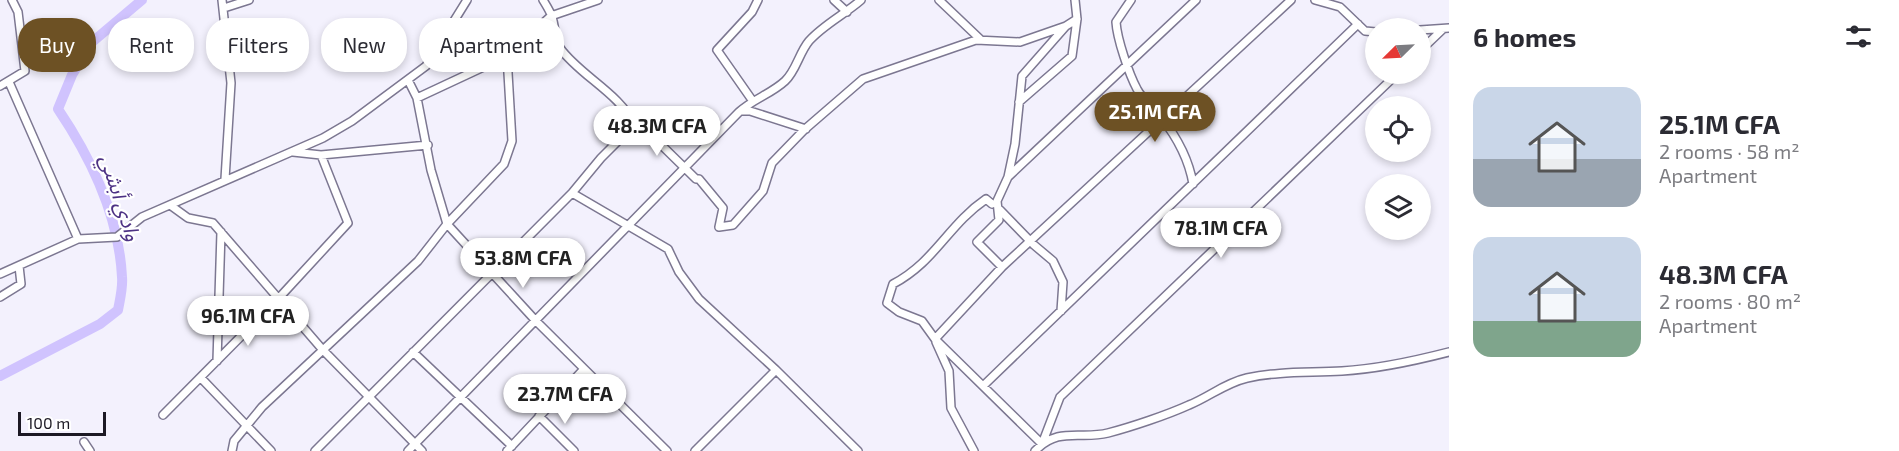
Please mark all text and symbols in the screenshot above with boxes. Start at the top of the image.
chip: Buy [18,18,96,72]
chip: Rent [108,18,194,72]
chip: Filters [206,18,309,72]
chip: New [321,18,407,72]
chip: Apartment [419,18,564,72]
north arrow [1365,18,1431,84]
map controls [1365,18,1431,240]
icon: filters [1842,20,1875,53]
text: 6 homes [1473,21,1576,52]
pin: 25.1M CFA [1086,92,1224,143]
button: locate [1365,96,1431,162]
text: 25.1M CFA [1109,99,1201,123]
pin: 48.3M CFA [588,106,726,157]
text: 25.1M CFA [1659,108,1780,139]
icon: home [1521,111,1593,183]
text: 48.3M CFA [607,113,707,137]
text: 2 rooms · 58 m² [1659,139,1800,163]
water label: وادي أبشي [91,151,147,245]
text: Apartment [1659,163,1757,187]
button: layers [1365,174,1431,240]
pin: 78.1M CFA [1152,208,1290,259]
text: 78.1M CFA [1174,215,1268,239]
pin: 53.8M CFA [454,238,592,289]
text: 53.8M CFA [474,245,572,269]
text: 48.3M CFA [1659,258,1788,289]
icon: home [1521,261,1593,333]
text: 2 rooms · 80 m² [1659,289,1801,313]
pin: 96.1M CFA [179,296,317,347]
text: 96.1M CFA [201,303,295,327]
text: Apartment [1659,313,1757,337]
pin: 23.7M CFA [496,374,634,425]
text: 23.7M CFA [517,381,613,405]
scale bar [18,409,106,436]
text: 100 m [27,413,70,432]

